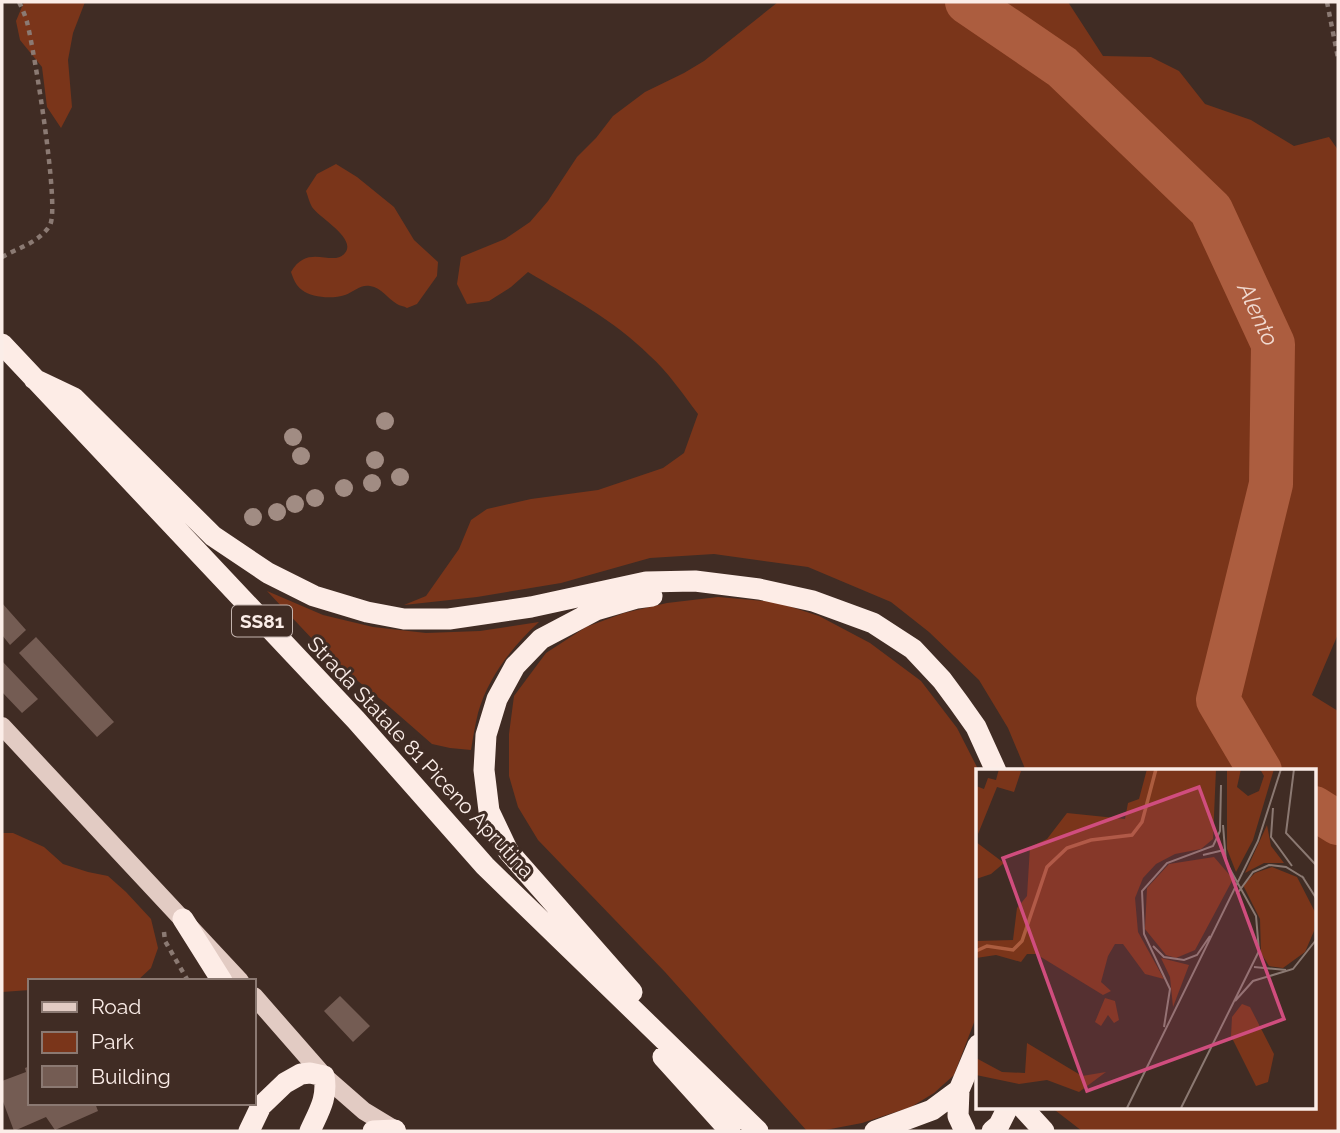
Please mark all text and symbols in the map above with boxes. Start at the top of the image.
water label: Alento [1232,276,1285,350]
road number: SS81 [232,606,292,636]
street label: Strada Statale 81 Piceno Aprutina [302,631,540,883]
inset map [976,769,1316,1108]
legend [28,979,256,1105]
text: Road [91,994,141,1019]
text: Park [91,1029,134,1054]
text: Building [91,1064,171,1089]

